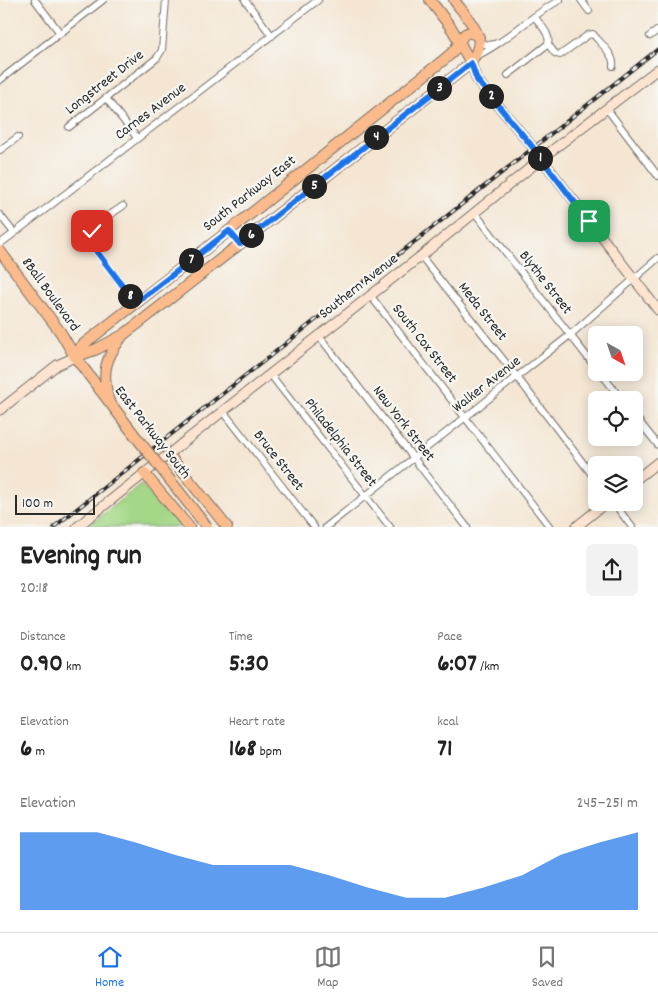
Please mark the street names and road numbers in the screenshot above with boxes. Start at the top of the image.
street label: Longstreet Drive [61,45,149,121]
street label: Carnes Avenue [111,78,192,146]
street label: South Parkway East [199,150,302,237]
street label: Blythe Street [513,246,577,320]
street label: Southern Avenue [315,249,404,325]
street label: 8Ball Boulevard [16,253,84,337]
street label: Meda Street [452,278,512,346]
street label: South Cox Street [386,300,462,389]
street label: Walker Avenue [448,351,526,419]
street label: New York Street [366,381,440,467]
street label: East Parkway South [109,382,196,484]
street label: Philadelphia Street [298,394,382,493]
street label: Bruce Street [247,426,309,496]

